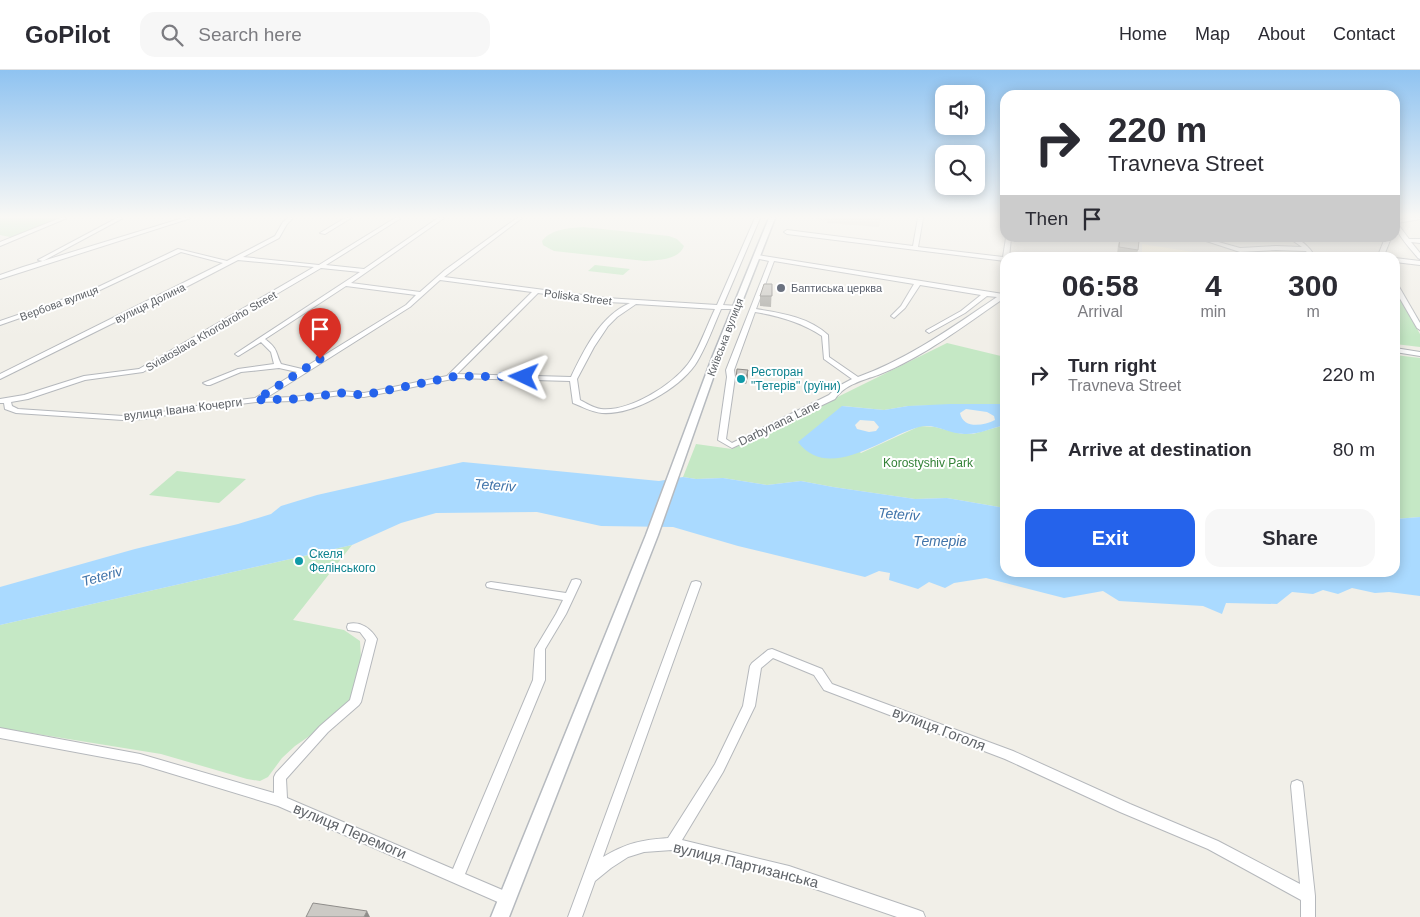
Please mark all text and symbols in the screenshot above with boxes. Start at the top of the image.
search box [140,12,490,57]
text: GoPilot [25,21,110,48]
icon: search [158,21,186,49]
text: Search here [198,24,302,45]
text: Home [1119,24,1167,44]
text: Map [1195,24,1230,44]
text: About [1258,24,1305,44]
text: Contact [1333,24,1395,44]
map controls [935,85,985,195]
button: sound [935,85,985,135]
icon: right [1025,110,1090,175]
text: 220 m [1108,110,1207,149]
button: search [935,145,985,195]
text: Travneva Street [1108,151,1264,176]
icon: arrive [1078,205,1106,233]
text: Then [1025,208,1068,229]
text: 06:58 [1062,269,1139,302]
text: 4 [1205,269,1222,302]
text: 300 [1288,269,1338,302]
street label: вулиця Долина [113,280,188,325]
marker: Баптиська церква [775,282,787,294]
place label: Баптиська церква [791,282,883,294]
street label: Вербова вулиця [18,283,100,323]
street label: Poliska Street [544,287,612,307]
street label: Sviatoslava Khorobroho Street [143,289,279,373]
street label: Київська вулиця [705,296,745,378]
text: Arrival [1078,303,1123,320]
text: min [1200,303,1226,320]
text: m [1306,303,1320,320]
pin [299,308,341,359]
icon: arrive [306,315,334,343]
position arrow [497,350,549,402]
text: Turn right [1068,355,1156,376]
icon: right [1025,361,1053,389]
text: 220 m [1322,364,1375,385]
place label: Ресторан "Тетерів" (руїни) [751,365,841,393]
marker: Ресторан "Тетерів" (руїни) [735,373,747,385]
text: Travneva Street [1068,377,1181,394]
street label: вулиця Івана Кочерги [123,395,243,423]
street label: Darbynana Lane [736,397,822,449]
icon: arrive [1025,436,1053,464]
text: Arrive at destination [1068,439,1252,460]
text: 80 m [1333,439,1375,460]
park label: Korostyshiv Park [883,456,974,470]
water label: Teteriv [474,476,517,494]
water label: Teteriv [878,505,921,523]
button: Exit [1025,509,1195,567]
button: Share [1205,509,1375,567]
water label: Тетерів [913,533,967,549]
place label: Скеля Фелінського [309,547,376,575]
marker: Скеля Фелінського [293,555,305,567]
water label: Teteriv [80,562,125,589]
street label: вулиця Гоголя [890,703,988,754]
street label: вулиця Перемоги [291,799,409,862]
street label: вулиця Партизанська [672,838,821,891]

